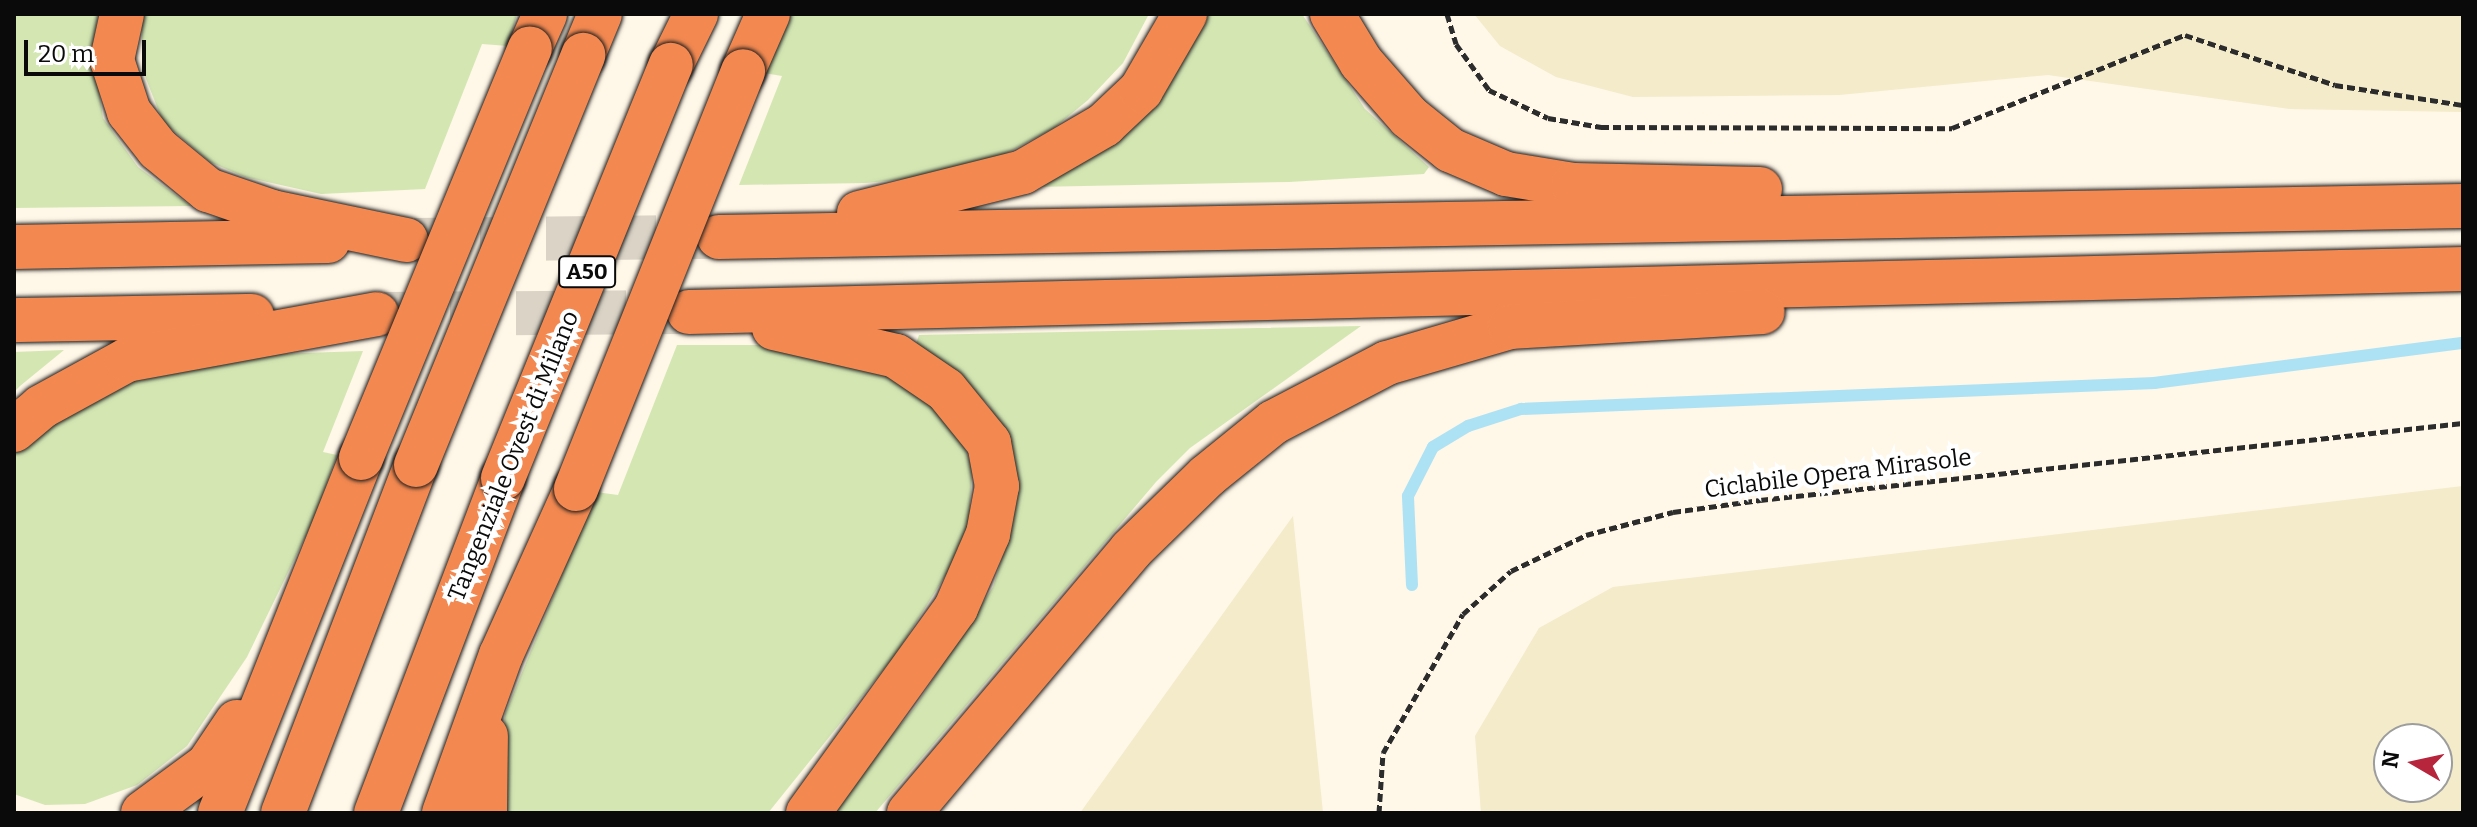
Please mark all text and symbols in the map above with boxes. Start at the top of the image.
scale bar [28,24,150,74]
text: 20 m [38,40,94,68]
road number: A50 [557,254,617,290]
street label: Tangenziale Ovest di Milano [443,307,585,605]
street label: Ciclabile Opera Mirasole [1703,443,1973,505]
north arrow [2373,723,2453,803]
text: N [2376,749,2405,770]

